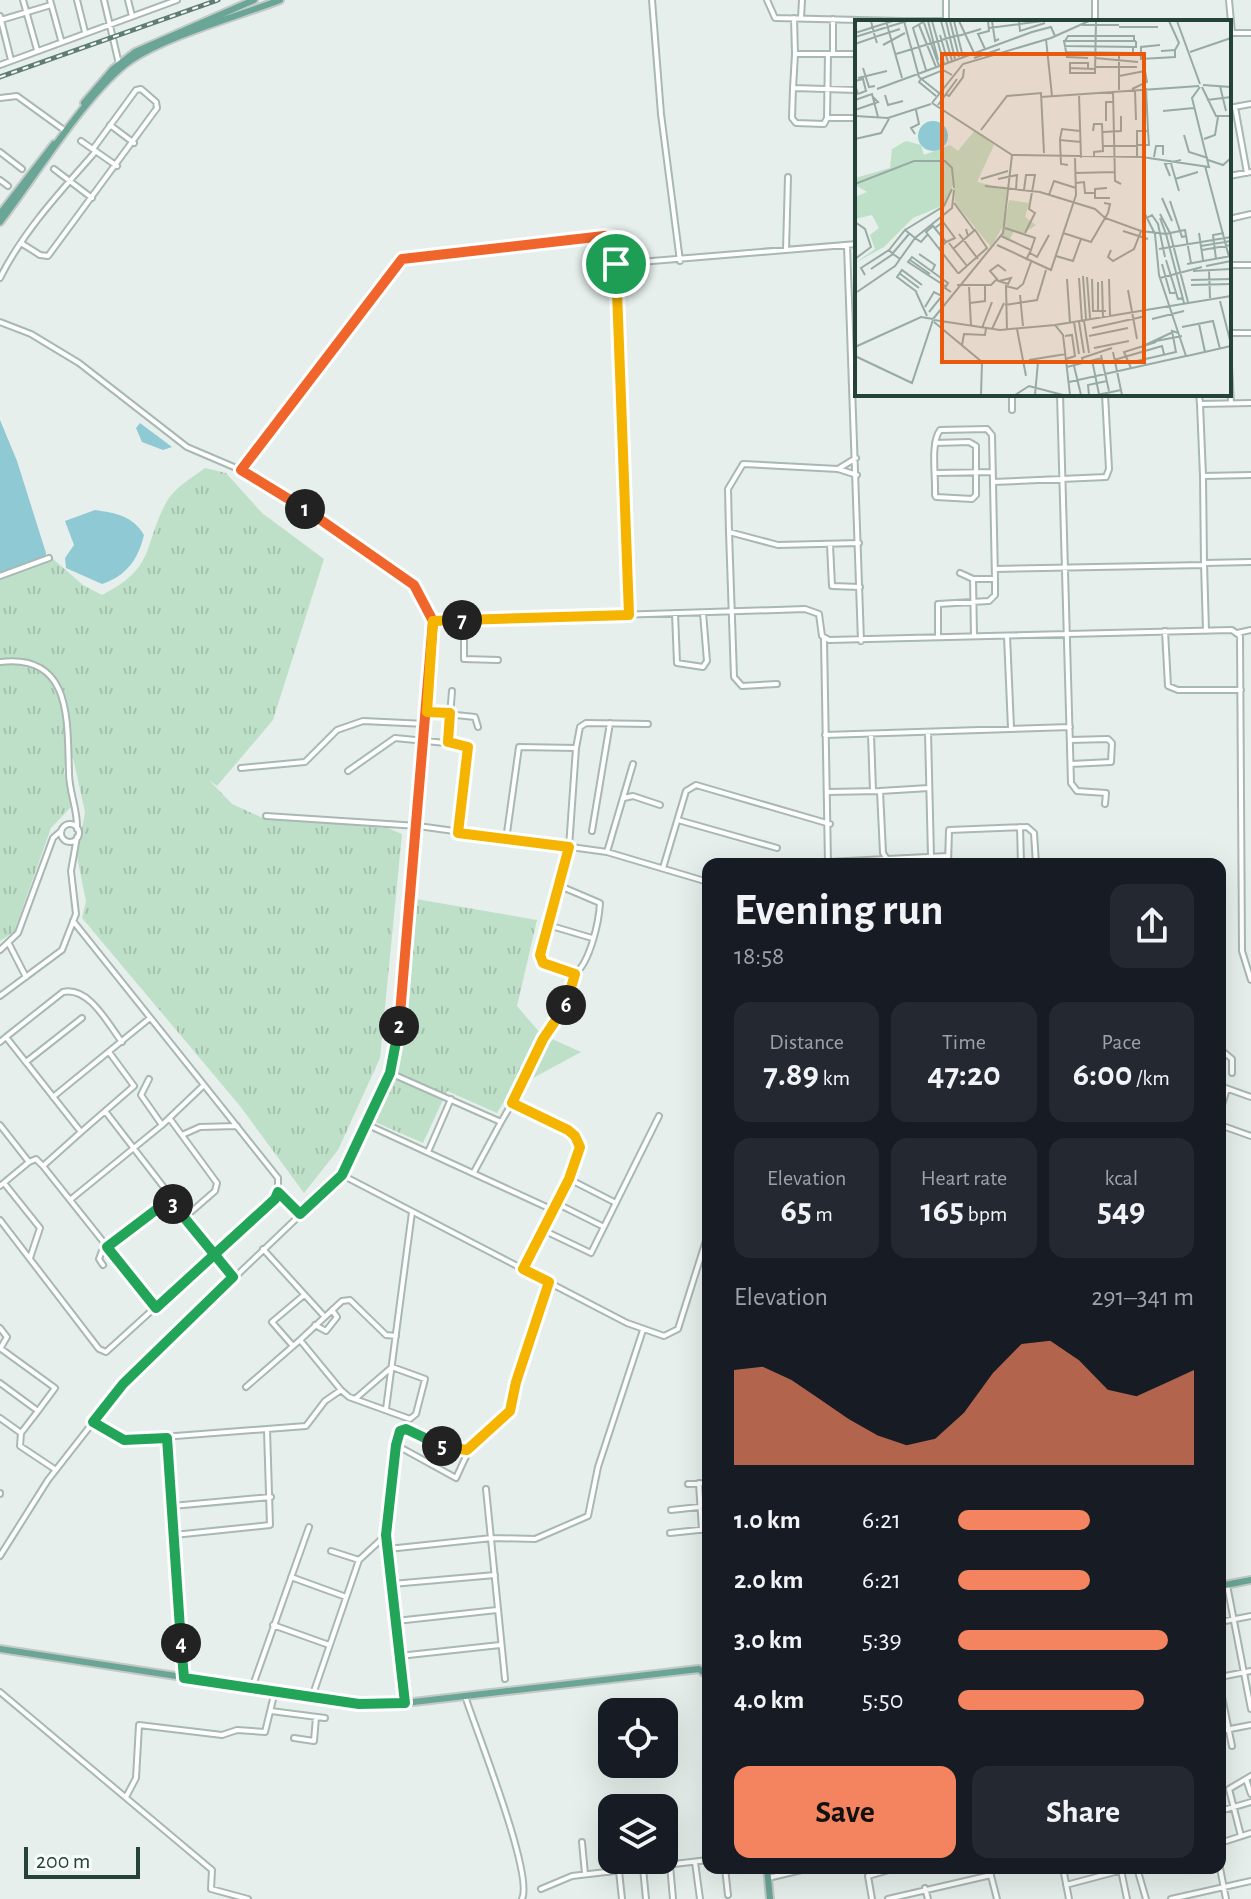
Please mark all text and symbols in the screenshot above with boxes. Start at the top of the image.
inset map [855,20,1231,396]
pin [582,230,650,298]
icon: arrive [594,242,638,286]
pin: 1 [285,489,325,529]
text: 1 [301,498,309,520]
pin: 7 [442,600,482,640]
text: 7 [457,609,467,631]
button: share [1110,884,1194,968]
text: Evening run [734,889,943,933]
text: 18:58 [734,943,784,969]
pin: 6 [546,985,586,1025]
text: 6 [561,994,571,1016]
pin: 2 [379,1006,419,1046]
text: 2 [394,1015,404,1037]
text: Distance [769,1031,844,1053]
text: Time [942,1031,986,1053]
text: Pace [1102,1031,1141,1053]
text: 7.89 [763,1058,819,1092]
text: 47:20 [927,1058,1001,1092]
text: 6:00 [1073,1058,1132,1092]
text: km [819,1067,850,1089]
text: /km [1132,1067,1170,1089]
text: Elevation [767,1167,846,1189]
text: Heart rate [921,1167,1007,1189]
text: kcal [1105,1167,1138,1189]
pin: 3 [153,1184,193,1224]
text: 3 [168,1193,178,1215]
text: 65 [780,1194,812,1228]
text: 165 [921,1194,964,1228]
text: 549 [1097,1194,1145,1228]
text: m [812,1203,833,1225]
text: bpm [964,1203,1007,1225]
text: Elevation [734,1284,828,1310]
text: 291–341 m [1091,1284,1194,1310]
pin: 5 [422,1426,462,1466]
text: 5 [437,1435,447,1457]
text: 1.0 km [734,1507,801,1533]
text: 6:21 [862,1507,901,1533]
text: 2.0 km [734,1567,804,1593]
text: 6:21 [862,1567,901,1593]
pin: 4 [161,1623,201,1663]
text: 3.0 km [734,1627,802,1653]
text: 5:39 [862,1627,902,1653]
text: 4 [175,1632,187,1654]
text: 4.0 km [734,1687,804,1713]
text: 5:50 [862,1687,903,1713]
map controls [598,1698,678,1874]
button: locate [598,1698,678,1778]
button: Save [734,1766,956,1858]
button: Share [972,1766,1194,1858]
button: layers [598,1794,678,1874]
scale bar [24,1843,140,1879]
text: 200 m [36,1850,90,1872]

